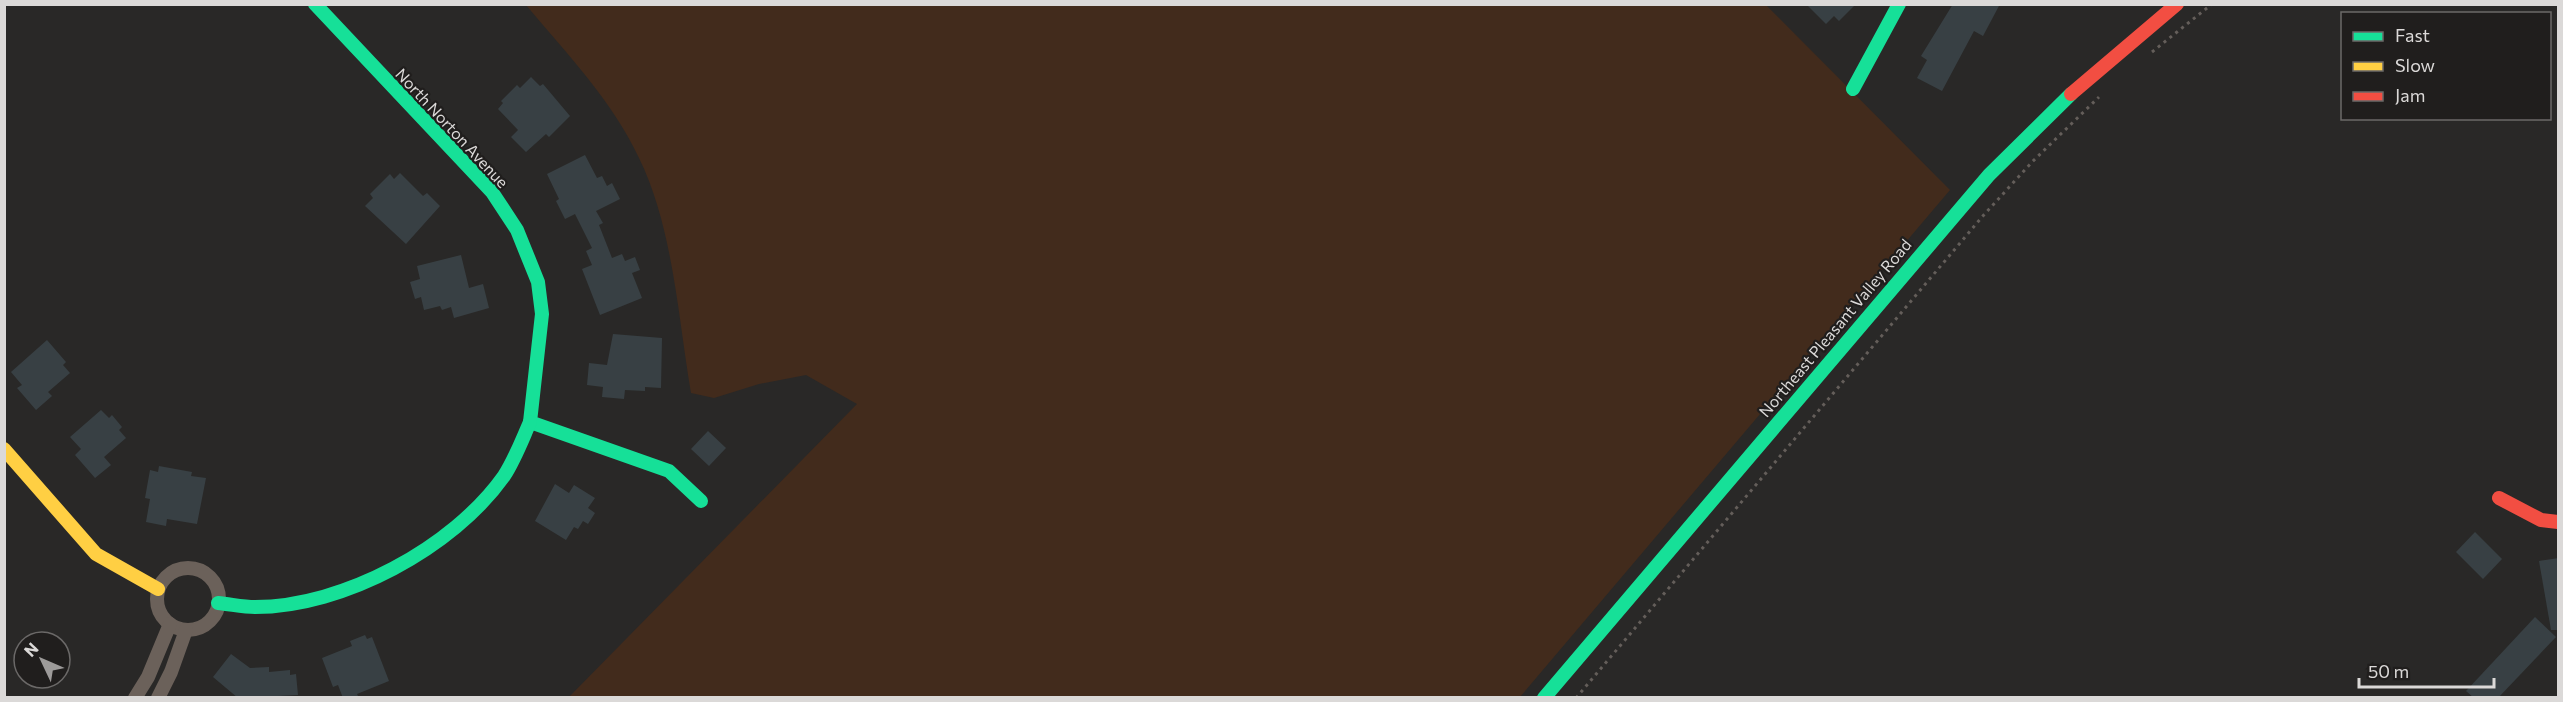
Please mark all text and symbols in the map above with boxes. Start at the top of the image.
legend [2341,12,2551,120]
text: Fast [2395,24,2430,46]
text: Slow [2395,54,2435,76]
street label: North Norton Avenue [392,64,513,191]
text: Jam [2395,84,2425,106]
street label: Northeast Pleasant Valley Road [1755,235,1915,420]
north arrow [12,630,72,690]
text: N [20,638,42,660]
scale bar [2359,651,2494,689]
text: 50 m [2368,660,2409,682]

